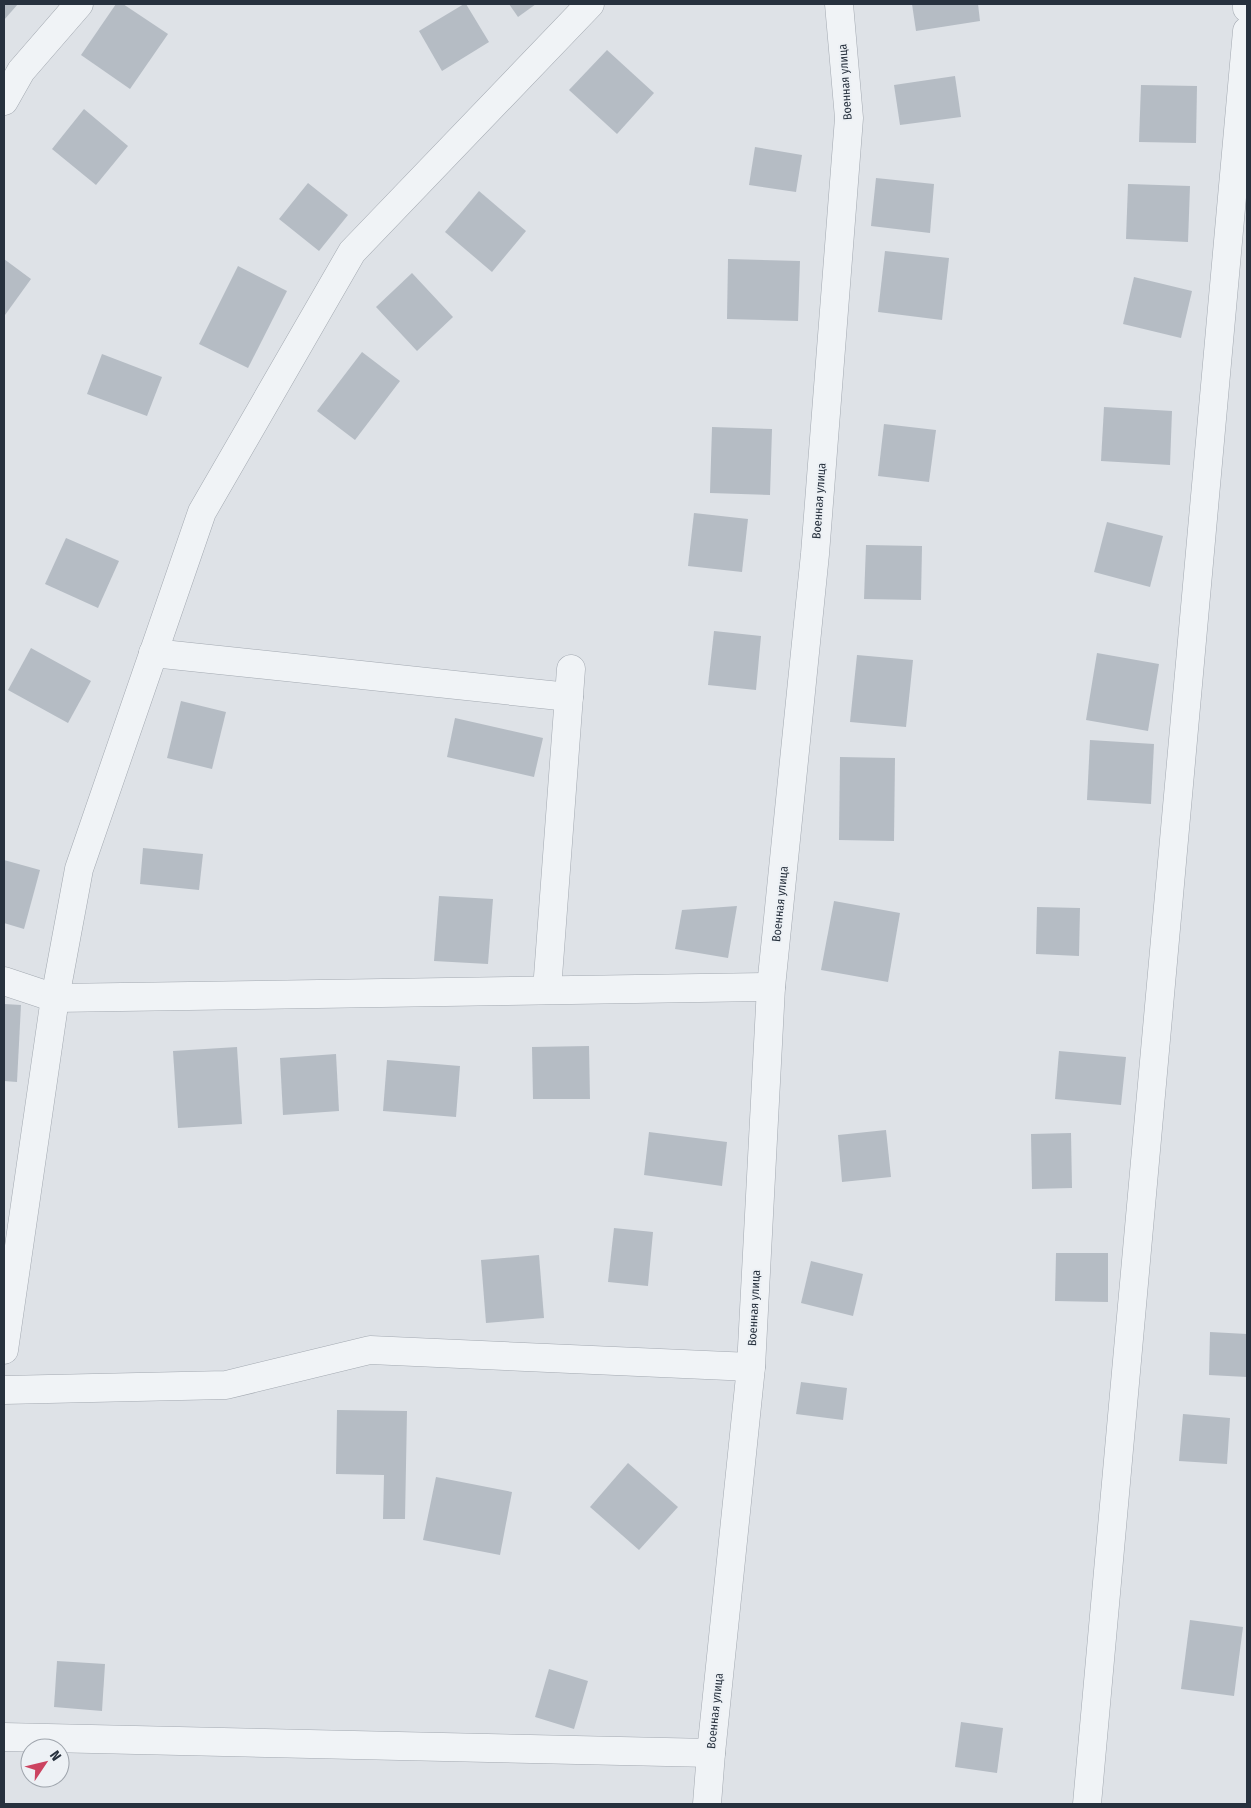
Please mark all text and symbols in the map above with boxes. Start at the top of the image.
street label: Военная улица [835,43,855,121]
street label: Военная улица [809,462,829,540]
street label: Военная улица [769,865,791,943]
street label: Военная улица [745,1269,763,1346]
street label: Военная улица [704,1672,726,1750]
north arrow [20,1738,70,1788]
text: N [46,1748,65,1764]

